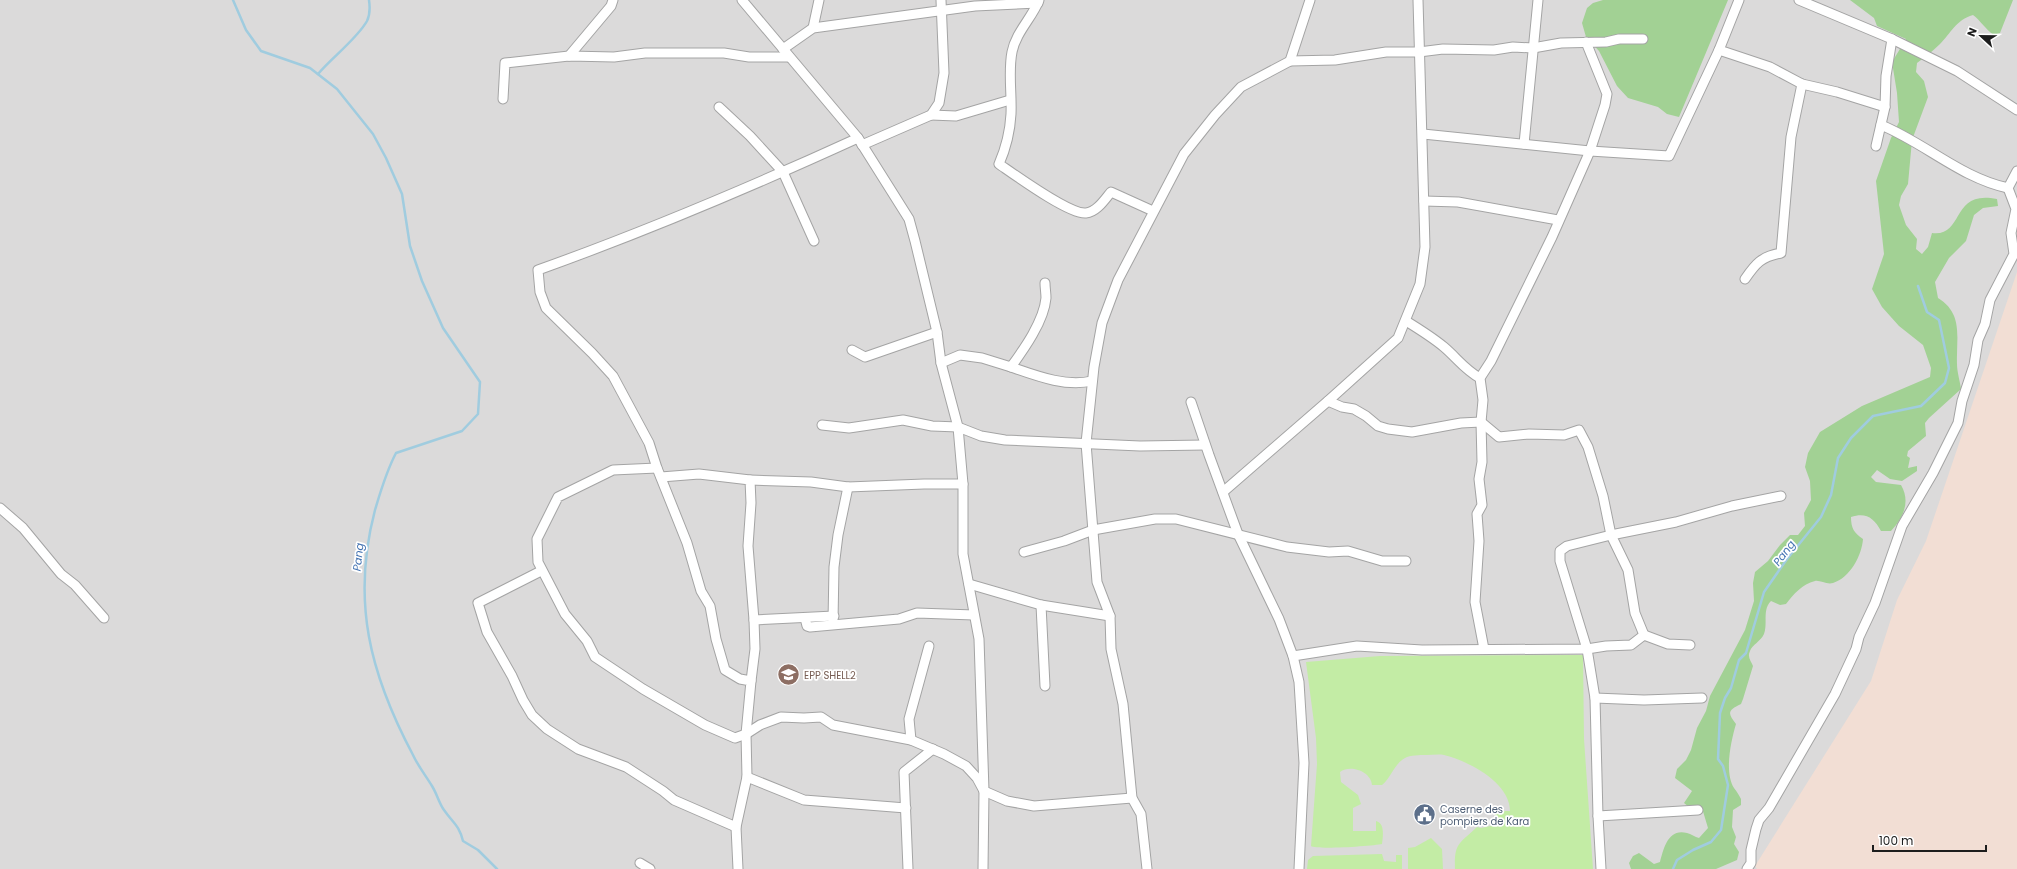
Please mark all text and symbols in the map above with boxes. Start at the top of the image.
north arrow [1961,16,2001,56]
text: N [1963,25,1981,39]
water label: Pang [1769,536,1799,569]
water label: Pang [349,542,367,572]
school or university icon: EPP SHELL2 [776,662,802,688]
place label: EPP SHELL2 [804,668,856,683]
public building icon: Caserne des pompiers de Kara [1412,802,1438,828]
place label: Caserne des pompiers de Kara [1440,802,1529,829]
scale bar [1873,827,1986,853]
text: 100 m [1879,832,1913,849]

